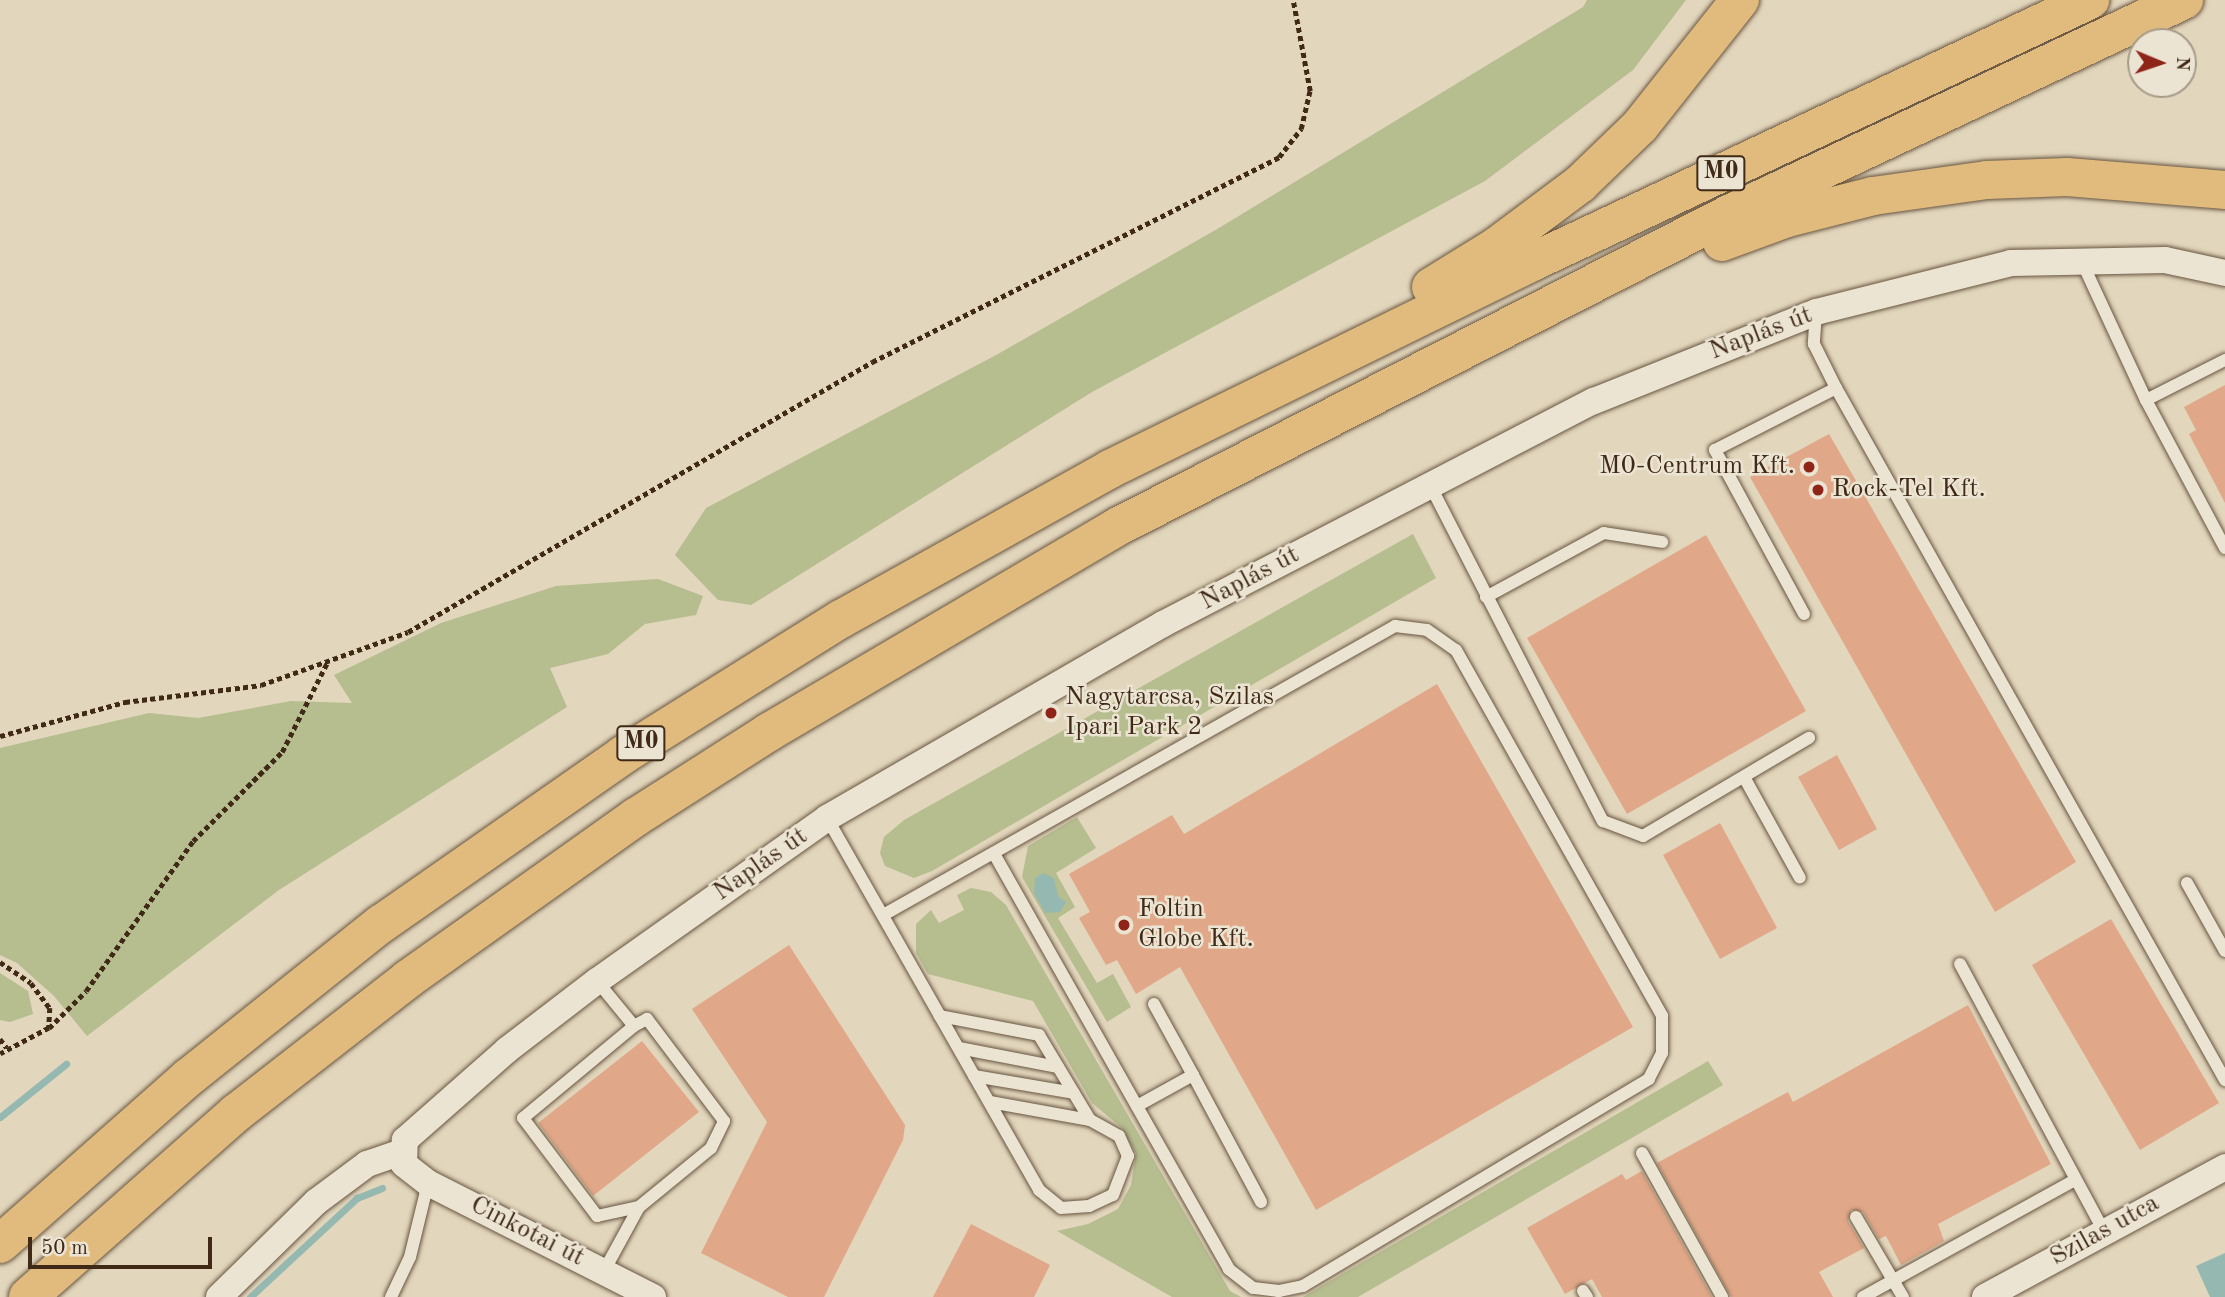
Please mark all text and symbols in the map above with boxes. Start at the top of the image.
north arrow [2127,28,2197,98]
text: N [2172,56,2191,71]
road number: M0 [1695,153,1747,194]
street label: Naplás út [1705,300,1817,368]
place label: M0-Centrum Kft. [1599,451,1795,483]
marker: M0-Centrum Kft. [1801,459,1817,475]
place label: Rock-Tel Kft. [1832,474,1986,506]
marker: Rock-Tel Kft. [1810,482,1826,498]
street label: Naplás út [1195,540,1305,618]
place label: Nagytarcsa, Szilas Ipari Park 2 [1065,682,1274,744]
marker: Nagytarcsa, Szilas Ipari Park 2 [1043,705,1059,721]
road number: M0 [615,722,667,764]
street label: Naplás út [708,821,814,909]
place label: Foltin Globe Kft. [1138,894,1254,956]
marker: Foltin Globe Kft. [1116,917,1132,933]
street label: Szilas utca [2045,1188,2165,1274]
street label: Cinkotai út [465,1190,589,1274]
scale bar [32,1224,215,1268]
text: 50 m [41,1238,88,1259]

